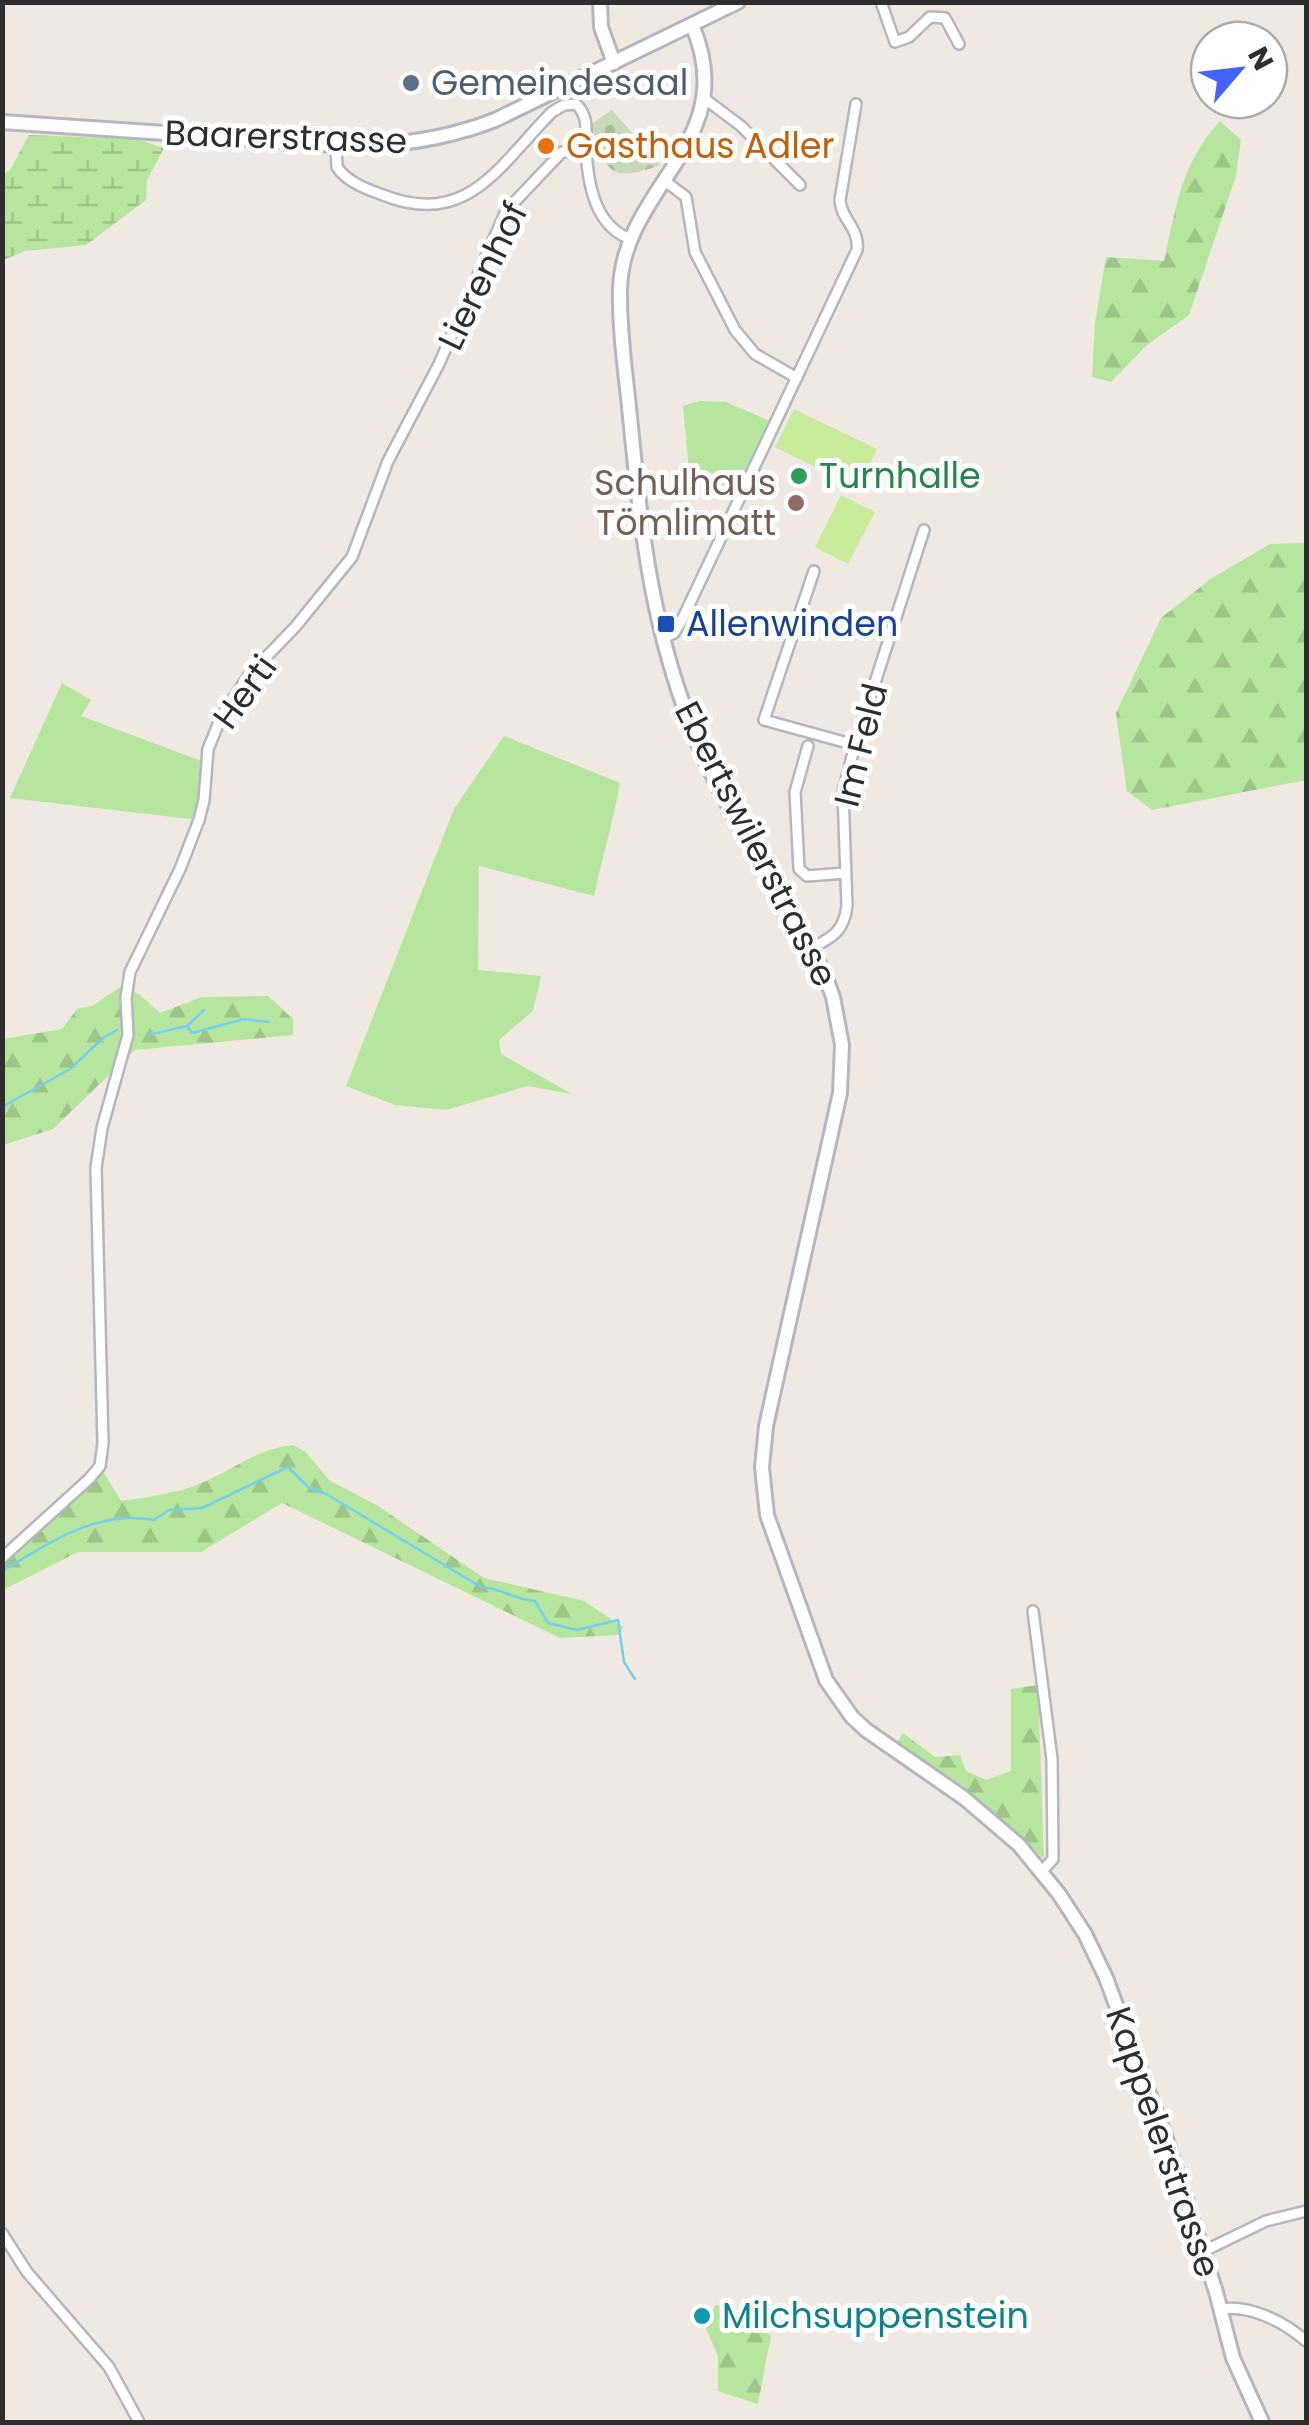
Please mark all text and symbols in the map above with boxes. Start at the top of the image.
north arrow [1189,20,1289,120]
text: N [1238,40,1283,77]
place label: Gemeindesaal [431,58,688,107]
marker: Gemeindesaal [400,72,422,94]
street label: Baarerstrasse [164,108,408,165]
place label: Gasthaus Adler [566,121,835,170]
marker: Gasthaus Adler [535,135,557,157]
street label: Lierenhof [426,194,539,358]
place label: Turnhalle [819,451,981,500]
place label: Schulhaus Tömlimatt [594,458,776,547]
marker: Turnhalle [788,465,810,487]
marker: Schulhaus Tömlimatt [785,492,807,514]
place label: Allenwinden [686,599,898,648]
marker: Allenwinden [655,613,677,635]
street label: Herti [201,645,288,739]
street label: Im Feld [822,678,899,812]
street label: Ebertswilerstrasse [663,693,850,995]
street label: Kappelerstrasse [1094,2000,1233,2284]
place label: Milchsuppenstein [722,2291,1029,2340]
marker: Milchsuppenstein [691,2305,713,2327]

